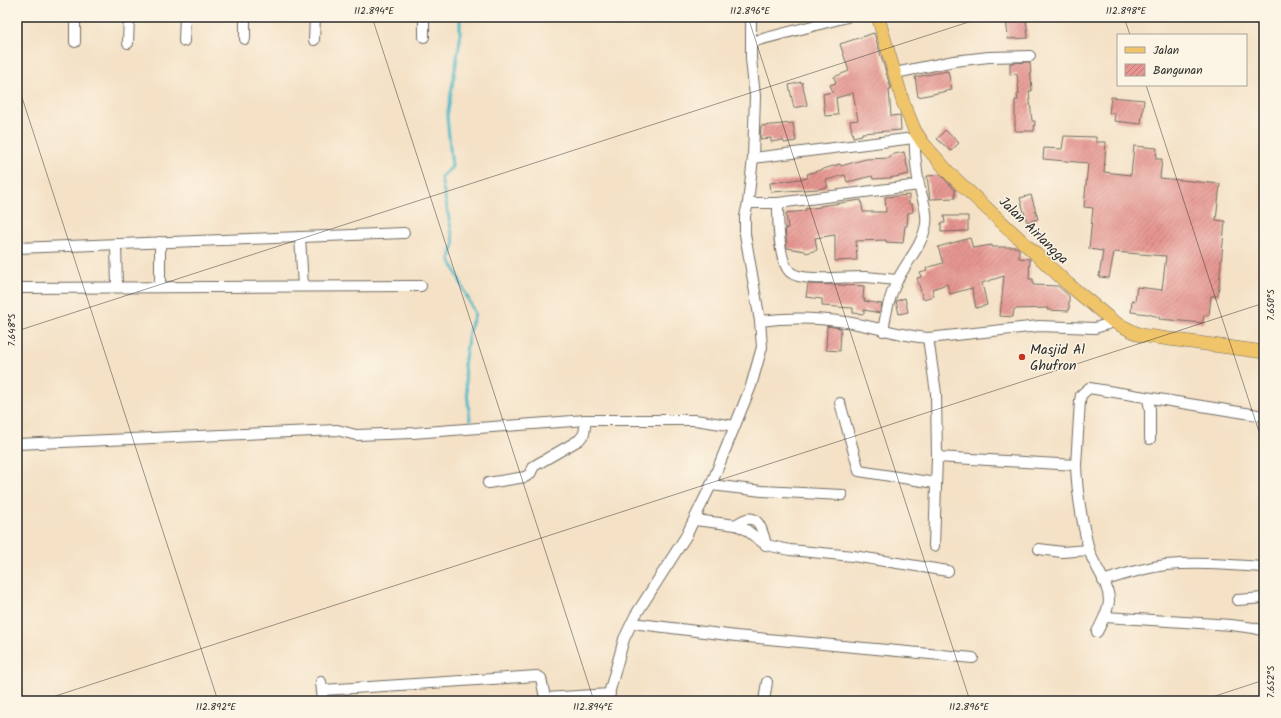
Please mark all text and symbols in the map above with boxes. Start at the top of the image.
text: 112.894°E [354,3,395,19]
text: 112.896°E [730,3,771,19]
text: 112.898°E [1106,3,1147,19]
legend [1117,34,1247,86]
text: Jalan [1153,41,1179,60]
text: Bangunan [1153,61,1203,80]
street label: Jalan Airlangga [993,192,1073,270]
text: 7.650°S [1263,289,1279,321]
text: 7.648°S [4,313,20,346]
place label: Masjid Al Ghufron [1030,339,1086,377]
marker: Masjid Al Ghufron [1017,352,1027,362]
text: 7.652°S [1263,665,1279,698]
text: 112.892°E [196,699,237,715]
text: 112.894°E [573,699,614,715]
text: 112.896°E [949,699,990,715]

